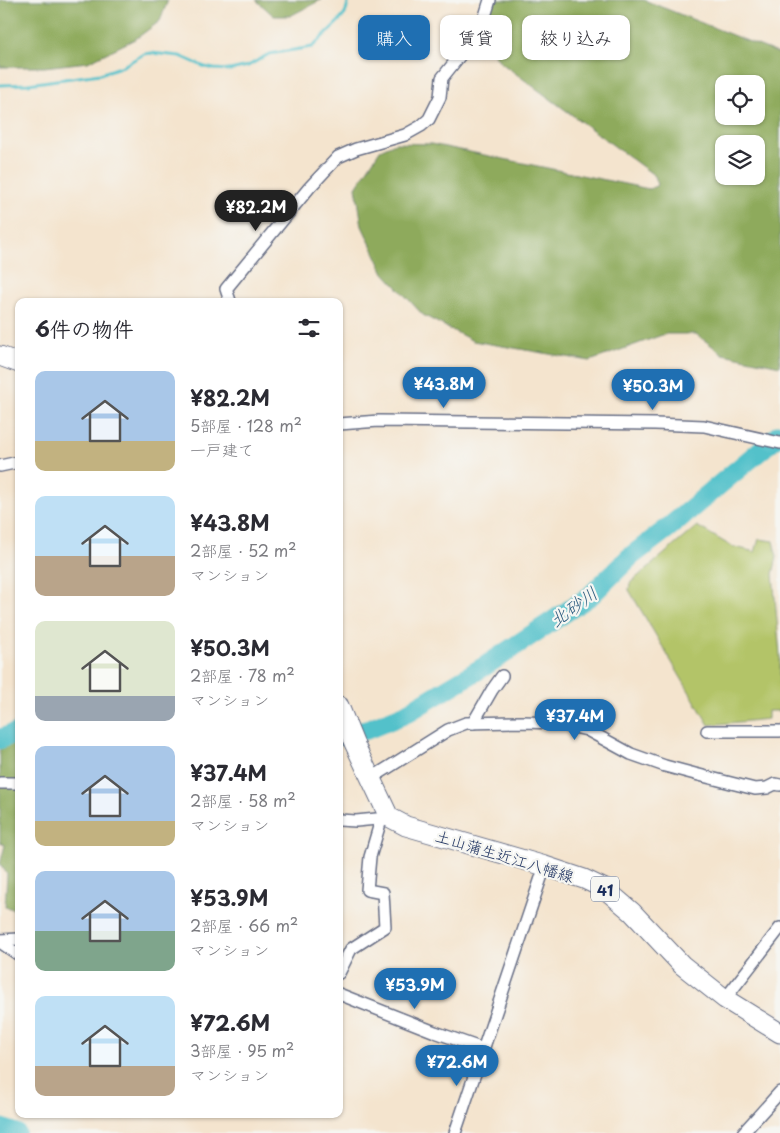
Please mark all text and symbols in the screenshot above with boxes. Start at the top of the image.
chip: 購入 [358,15,430,60]
chip: 賃貸 [440,15,512,60]
chip: 絞り込み [522,15,630,60]
map controls [715,75,765,185]
button: locate [715,75,765,125]
button: layers [715,135,765,185]
pin: ¥82.2M [215,190,297,232]
text: ¥82.2M [225,194,287,218]
text: 6件の物件 [35,312,134,344]
icon: filters [295,314,323,342]
pin: ¥43.8M [403,366,485,409]
pin: ¥50.3M [612,368,694,411]
text: ¥43.8M [414,371,474,395]
text: ¥50.3M [623,373,683,397]
text: ¥82.2M [190,381,270,413]
icon: home [75,391,135,451]
text: 5部屋 · 128 m² [190,413,302,437]
text: 一戸建て [190,437,254,461]
text: ¥43.8M [190,506,270,538]
icon: home [75,516,135,576]
text: 2部屋 · 52 m² [190,538,297,562]
text: マンション [190,562,269,586]
water label: 北砂川 [543,579,603,633]
text: ¥50.3M [190,631,270,663]
icon: home [75,641,135,701]
text: 2部屋 · 78 m² [190,663,295,687]
text: マンション [190,687,269,711]
pin: ¥37.4M [534,698,616,741]
text: ¥37.4M [546,703,604,727]
text: ¥37.4M [190,756,267,788]
icon: home [75,766,135,826]
text: 2部屋 · 58 m² [190,788,296,812]
text: マンション [190,812,269,836]
street label: 土山蒲生近江八幡線 [433,822,577,888]
road number: 41 [591,876,619,902]
text: ¥53.9M [190,881,268,913]
icon: home [75,891,135,951]
text: 2部屋 · 66 m² [190,913,298,937]
text: マンション [190,937,269,961]
pin: ¥53.9M [374,968,456,1010]
text: ¥53.9M [385,972,445,996]
text: ¥72.6M [190,1006,270,1038]
icon: home [75,1016,135,1076]
text: 3部屋 · 95 m² [190,1038,294,1062]
pin: ¥72.6M [416,1044,498,1087]
text: ¥72.6M [426,1049,488,1073]
text: マンション [190,1062,269,1086]

